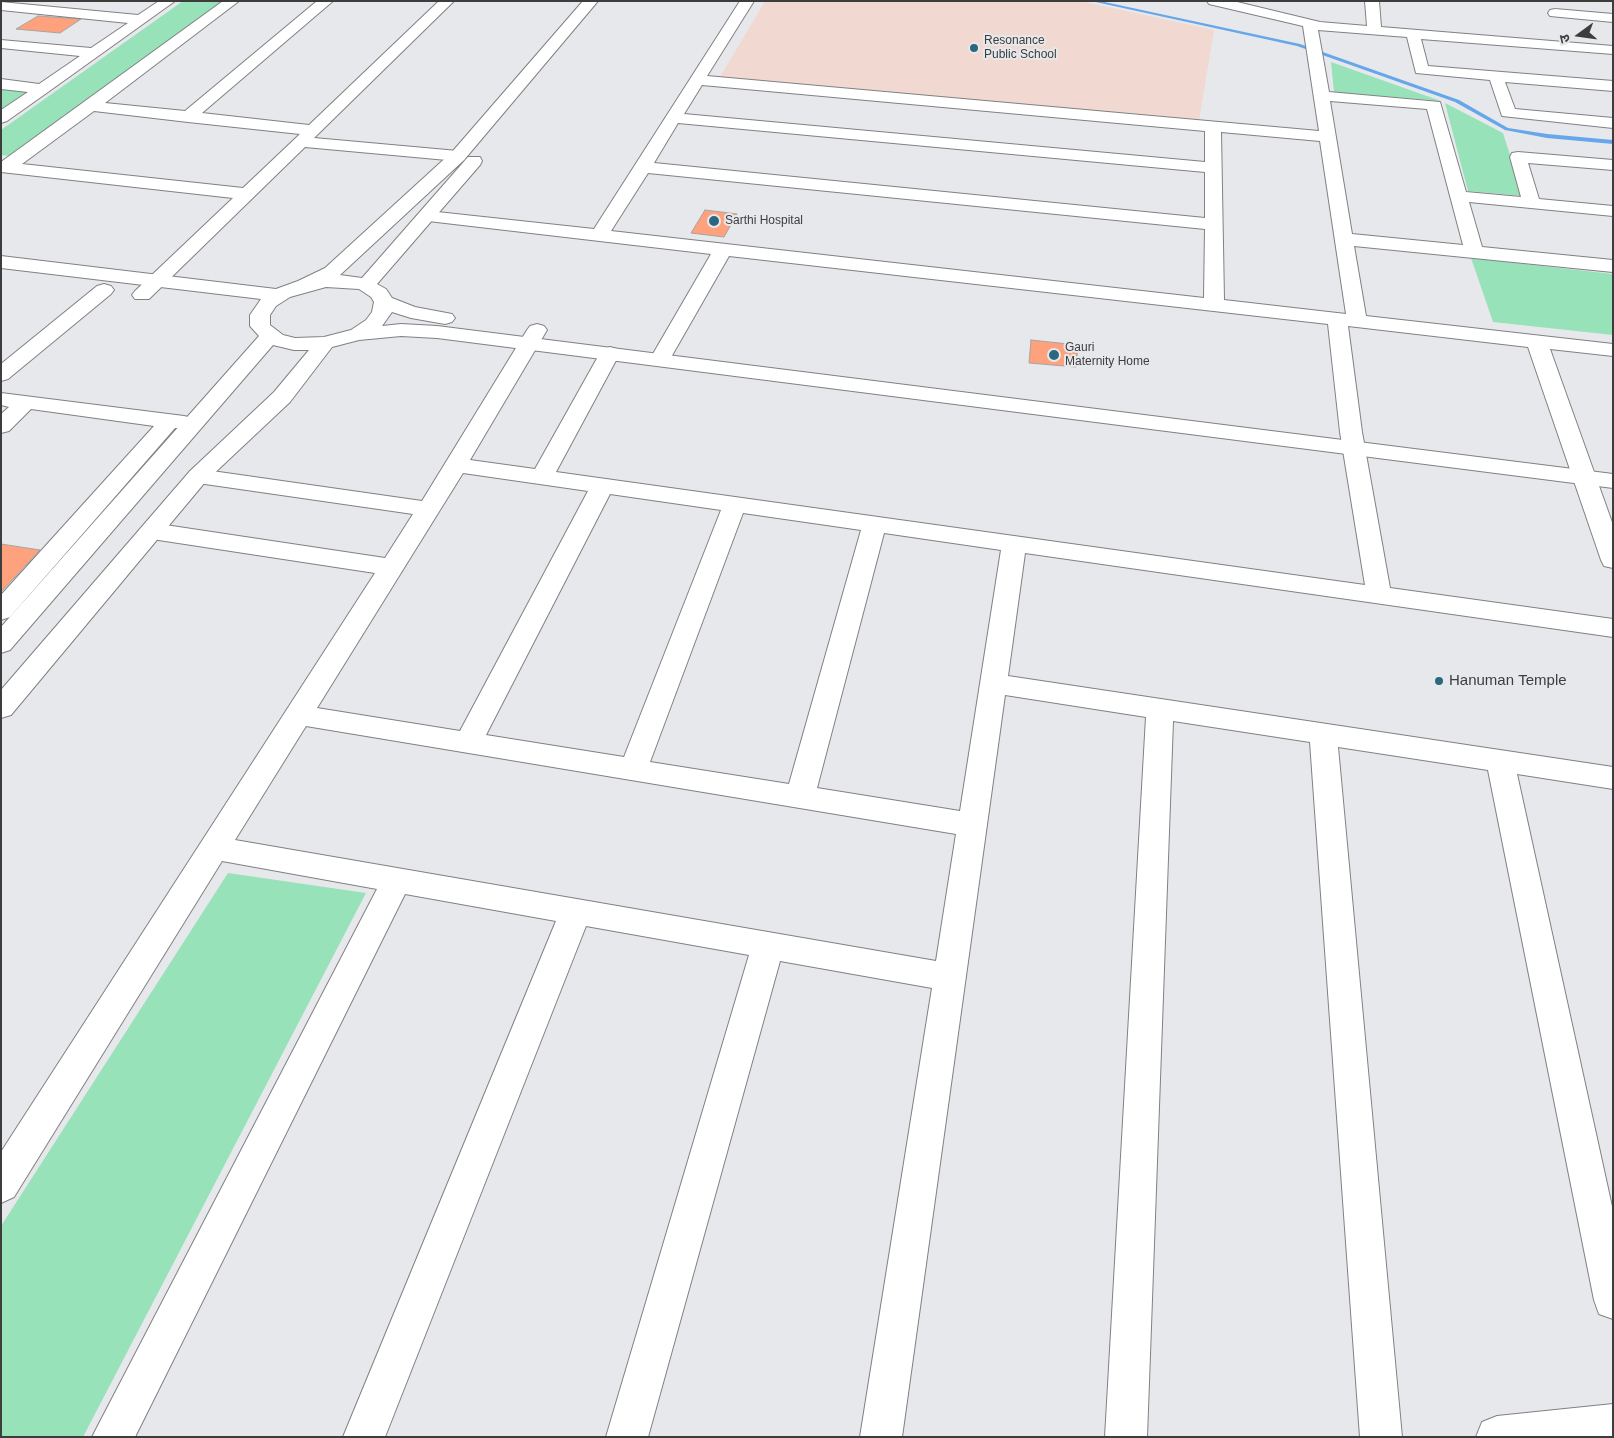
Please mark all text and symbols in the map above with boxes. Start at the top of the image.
north arrow [1554,10,1604,60]
text: उ [1556,33,1573,45]
place label: Resonance Public School [984,34,1057,62]
marker: Resonance Public School [968,42,980,54]
marker: Sarthi Hospital [707,214,721,228]
place label: Sarthi Hospital [725,214,803,228]
place label: Gauri Maternity Home [1065,341,1150,369]
marker: Gauri Maternity Home [1047,348,1061,362]
place label: Hanuman Temple [1449,672,1567,690]
marker: Hanuman Temple [1433,675,1445,687]

